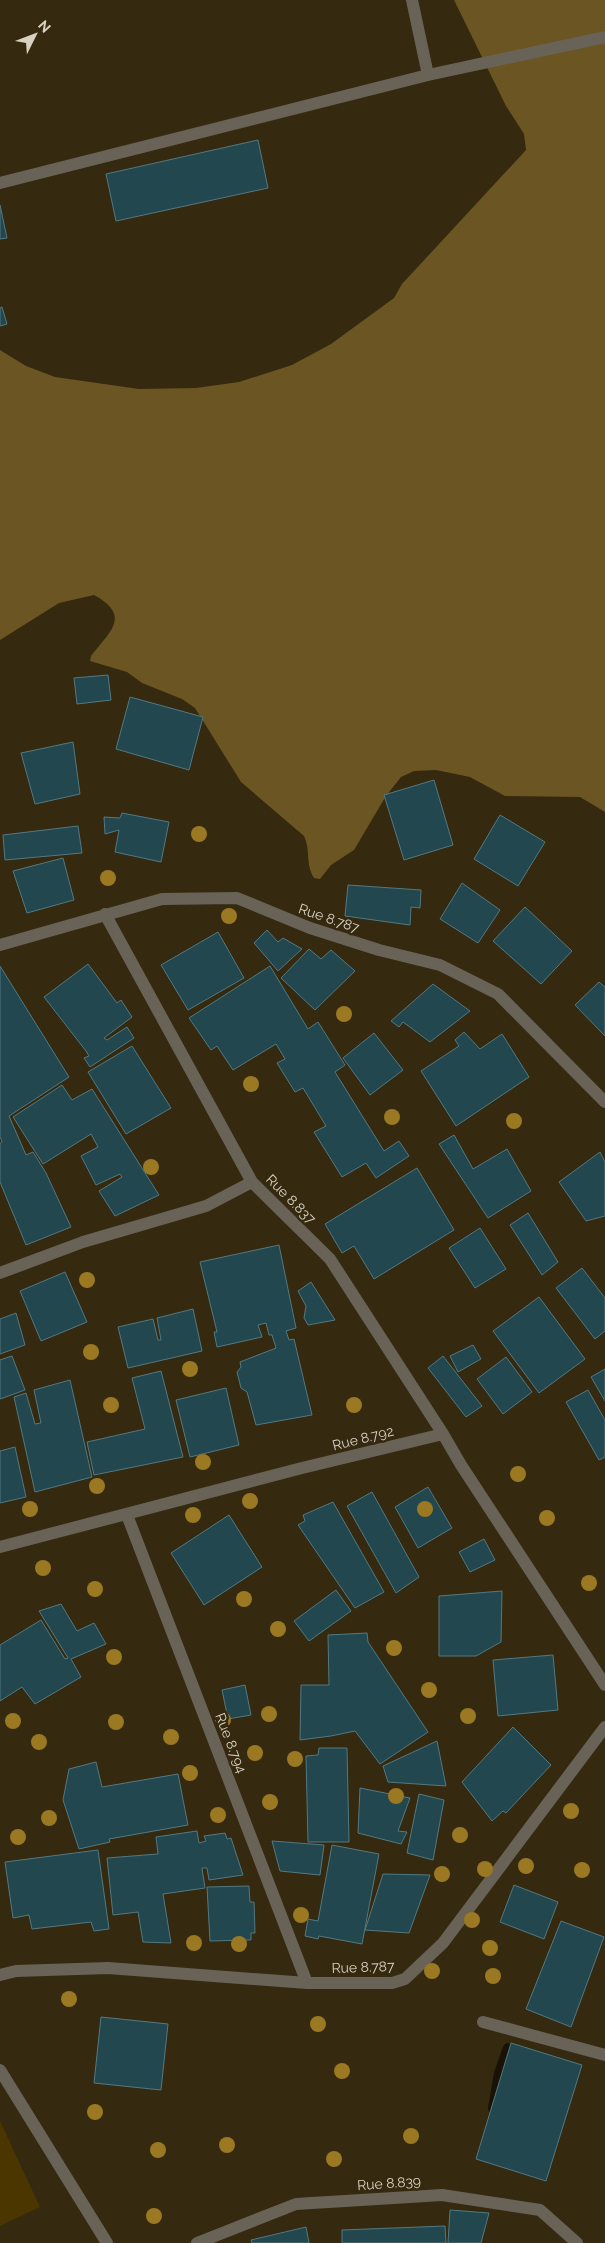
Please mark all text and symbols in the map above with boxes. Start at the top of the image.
north arrow [10,10,60,60]
text: N [35,17,54,36]
street label: Rue 8.787 [297,900,362,936]
street label: Rue 8.837 [263,1171,319,1227]
street label: Rue 8.792 [331,1423,395,1453]
street label: Rue 8.794 [212,1711,250,1776]
street label: Rue 8.787 [331,1958,395,1976]
street label: Rue 8.839 [356,2173,422,2193]

